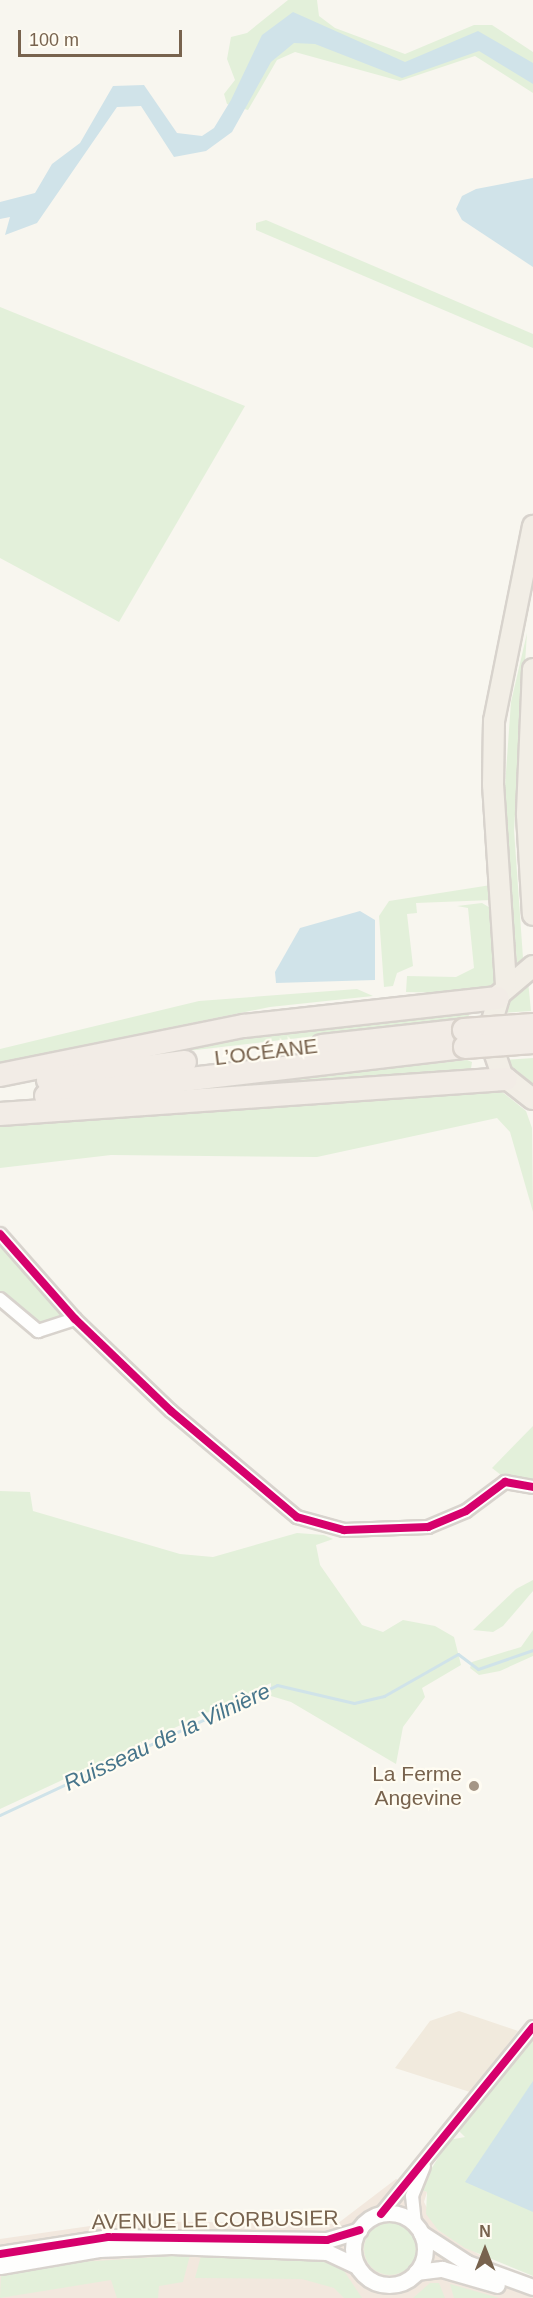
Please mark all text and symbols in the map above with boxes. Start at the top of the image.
scale bar [21,18,184,56]
text: 100 m [29,30,79,50]
street label: L’OCÉANE [213,1033,319,1071]
water label: Ruisseau de la Vilnière [60,1678,274,1796]
place label: La Ferme Angevine [372,1761,462,1811]
marker: La Ferme Angevine [467,1779,481,1793]
street label: AVENUE LE CORBUSIER [91,2205,339,2235]
north arrow [455,2220,515,2280]
text: N [479,2223,491,2240]

